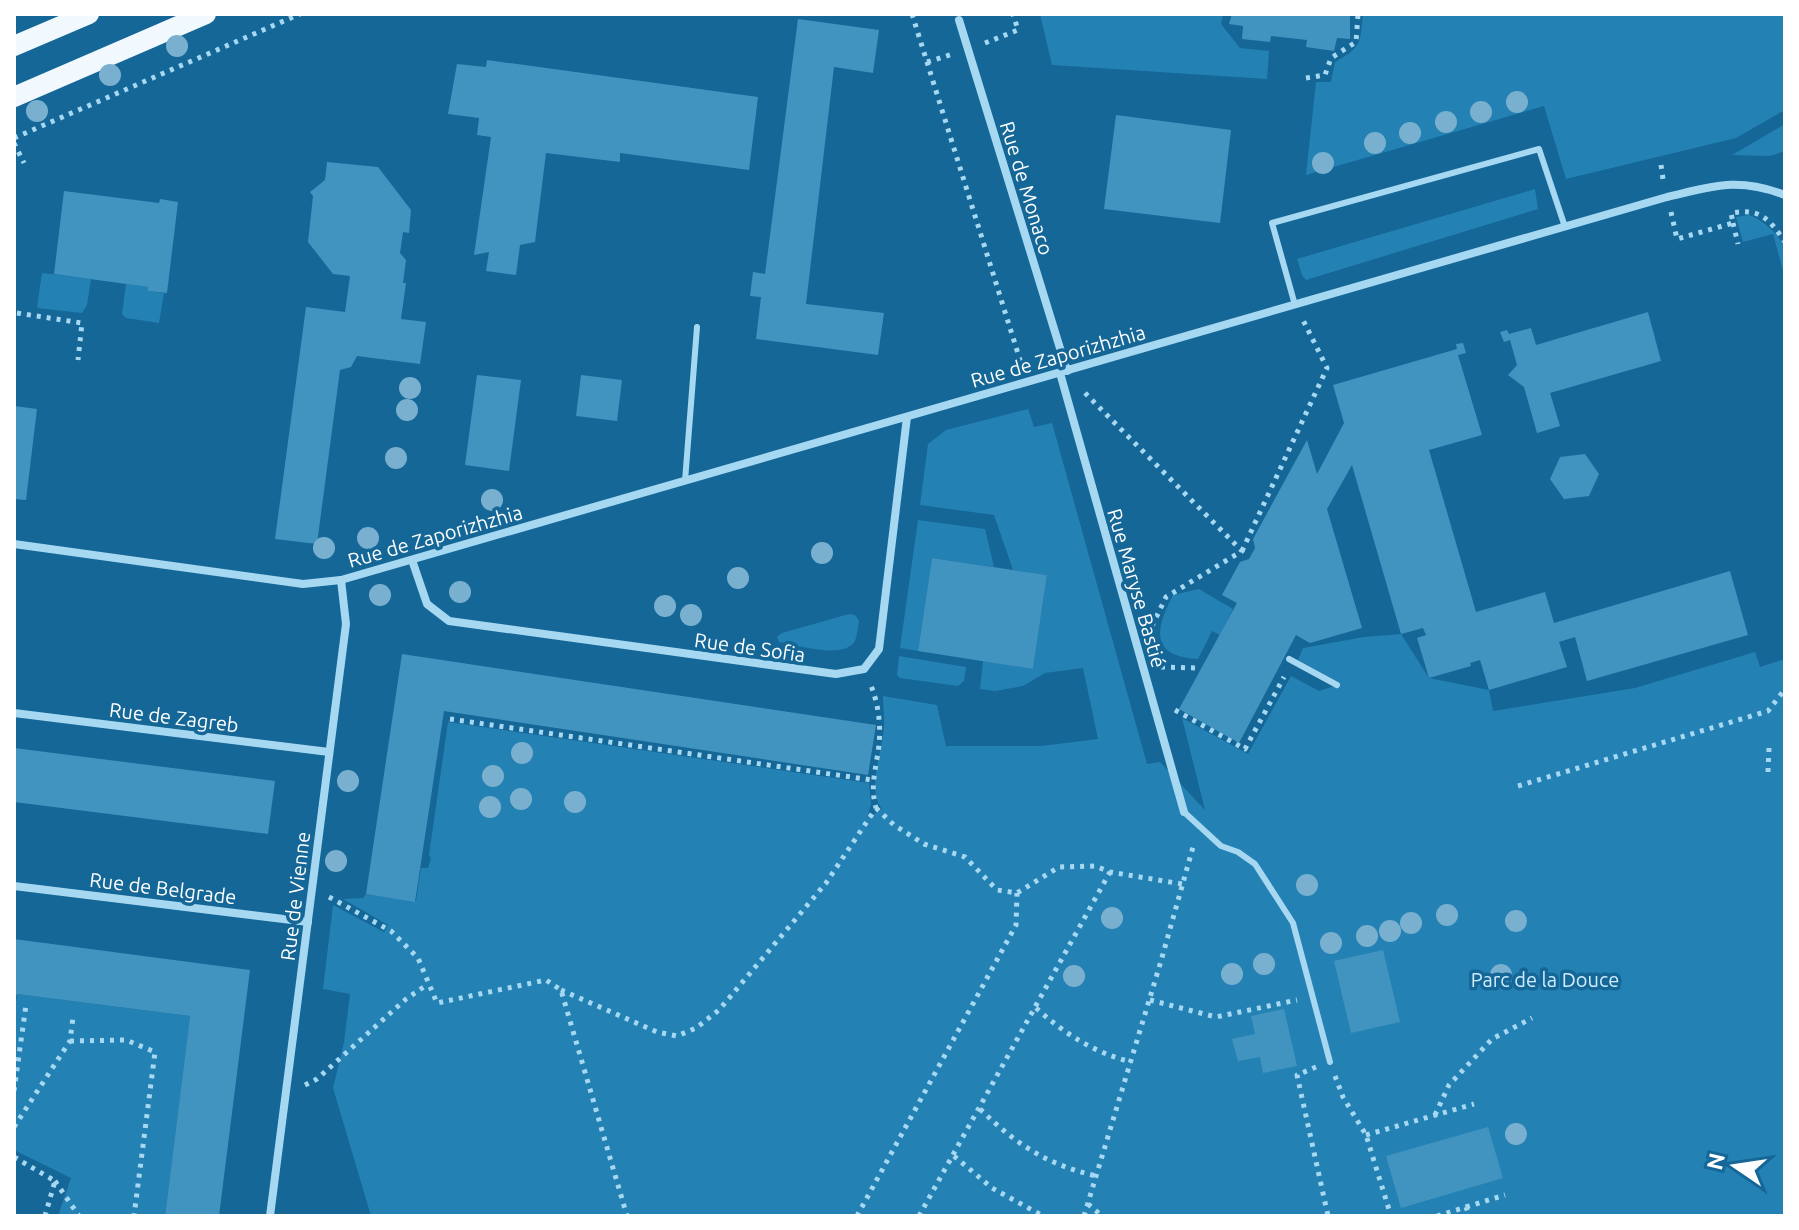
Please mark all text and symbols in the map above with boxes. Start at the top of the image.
street label: Rue de Monaco [996,118,1058,258]
street label: Rue de Zaporizhzhia [968,320,1148,392]
street label: Rue de Zaporizhzhia [345,500,525,572]
street label: Rue Maryse Bastié [1103,506,1171,670]
street label: Rue de Sofia [693,628,807,666]
street label: Rue de Zagreb [108,698,240,736]
street label: Rue de Vienne [276,830,314,962]
street label: Rue de Belgrade [88,868,238,908]
park label: Parc de la Douce [1471,968,1619,991]
north arrow [1695,1126,1775,1206]
text: N [1701,1151,1729,1172]

